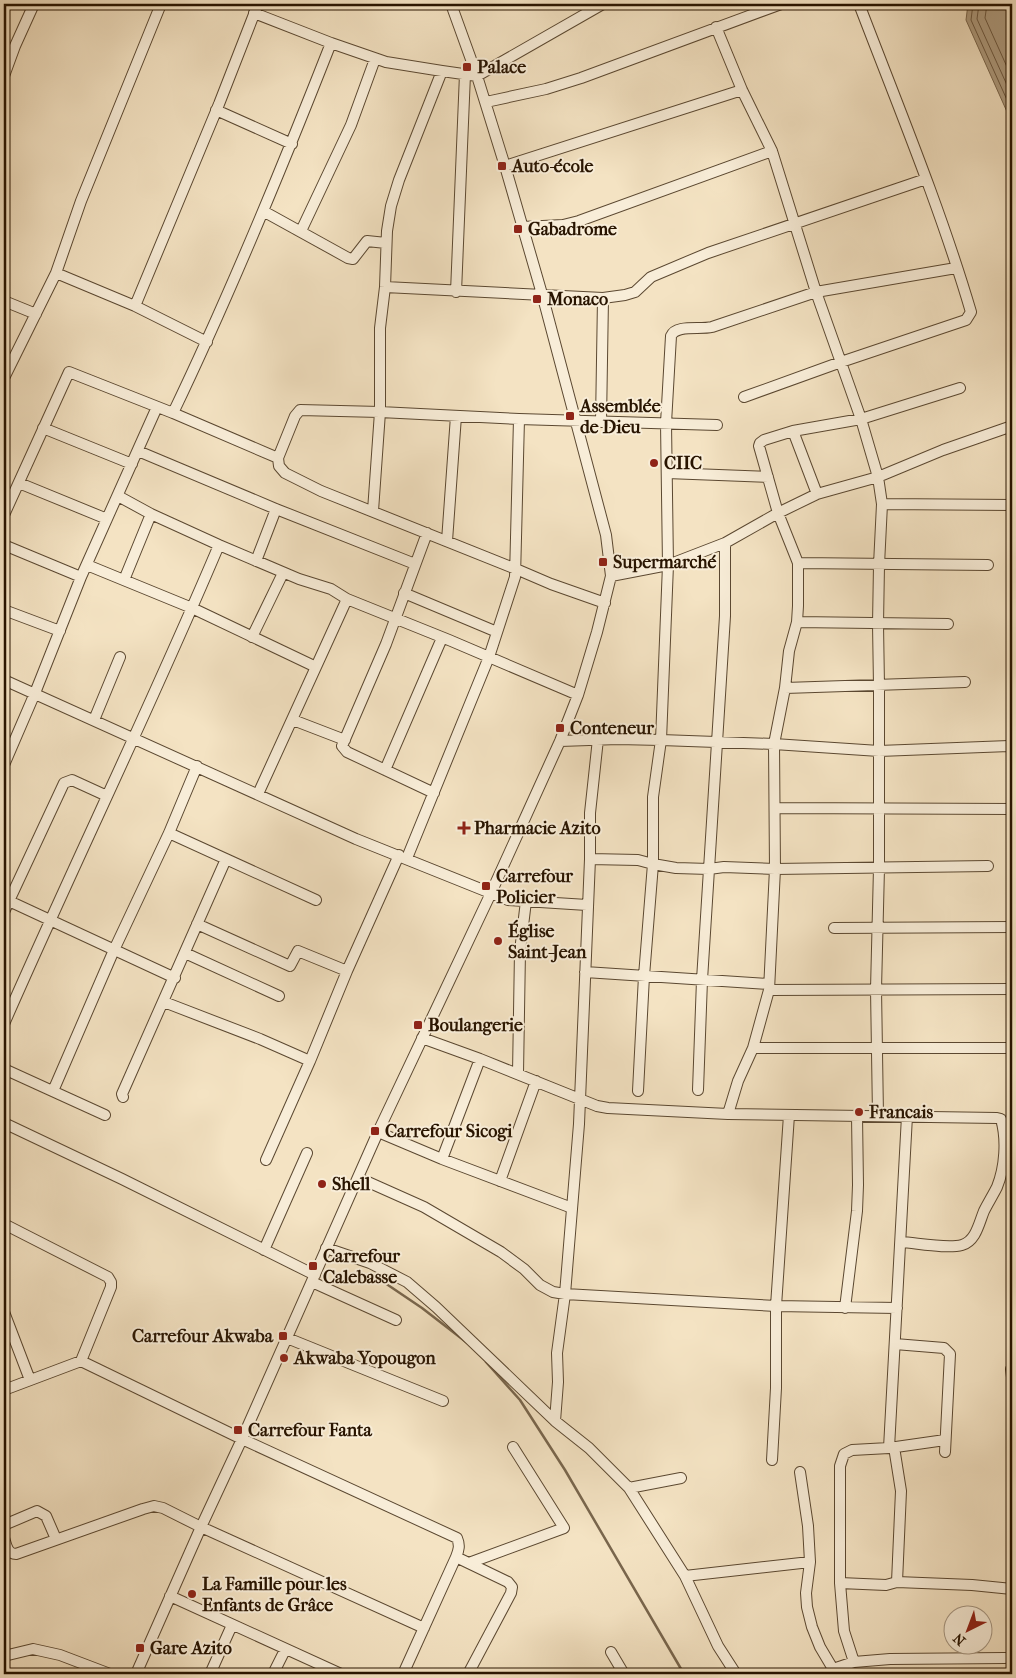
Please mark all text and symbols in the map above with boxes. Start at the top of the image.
place label: Palace [477,57,526,78]
marker: Palace [461,61,473,73]
place label: Auto-école [511,156,594,177]
marker: Auto-école [496,160,508,172]
place label: Gabadrome [528,219,617,240]
marker: Gabadrome [512,223,524,235]
place label: Monaco [546,289,608,310]
marker: Monaco [531,293,543,305]
place label: Assemblée de Dieu [579,396,661,438]
marker: Assemblée de Dieu [564,410,576,422]
place label: CIIC [664,453,702,474]
marker: CIIC [648,457,660,469]
place label: Supermarché [613,552,717,573]
marker: Supermarché [597,556,609,568]
place label: Conteneur [570,718,654,739]
marker: Conteneur [554,722,566,734]
place label: Pharmacie Azito [474,818,601,839]
marker: Pharmacie Azito [458,822,470,834]
place label: Carrefour Policier [496,866,573,908]
marker: Carrefour Policier [480,880,492,892]
place label: Église Saint-Jean [508,919,587,963]
marker: Église Saint-Jean [492,935,504,947]
place label: Boulangerie [428,1015,523,1036]
marker: Boulangerie [412,1019,424,1031]
place label: Francais [868,1102,934,1123]
marker: Francais [853,1106,865,1118]
place label: Carrefour Sicogi [385,1121,513,1142]
marker: Carrefour Sicogi [369,1125,381,1137]
place label: Shell [332,1174,371,1195]
marker: Shell [316,1178,328,1190]
place label: Carrefour Calebasse [323,1246,400,1288]
marker: Carrefour Calebasse [307,1260,319,1272]
place label: Carrefour Akwaba [132,1326,274,1347]
marker: Carrefour Akwaba [277,1330,289,1342]
place label: Akwaba Yopougon [293,1348,436,1369]
marker: Akwaba Yopougon [278,1352,290,1364]
place label: Carrefour Fanta [248,1420,372,1441]
marker: Carrefour Fanta [232,1424,244,1436]
place label: La Famille pour les Enfants de Grâce [202,1574,347,1616]
marker: La Famille pour les Enfants de Grâce [186,1588,198,1600]
north arrow [944,1606,994,1656]
text: N [950,1629,969,1649]
place label: Gare Azito [150,1638,232,1659]
marker: Gare Azito [134,1642,146,1654]

